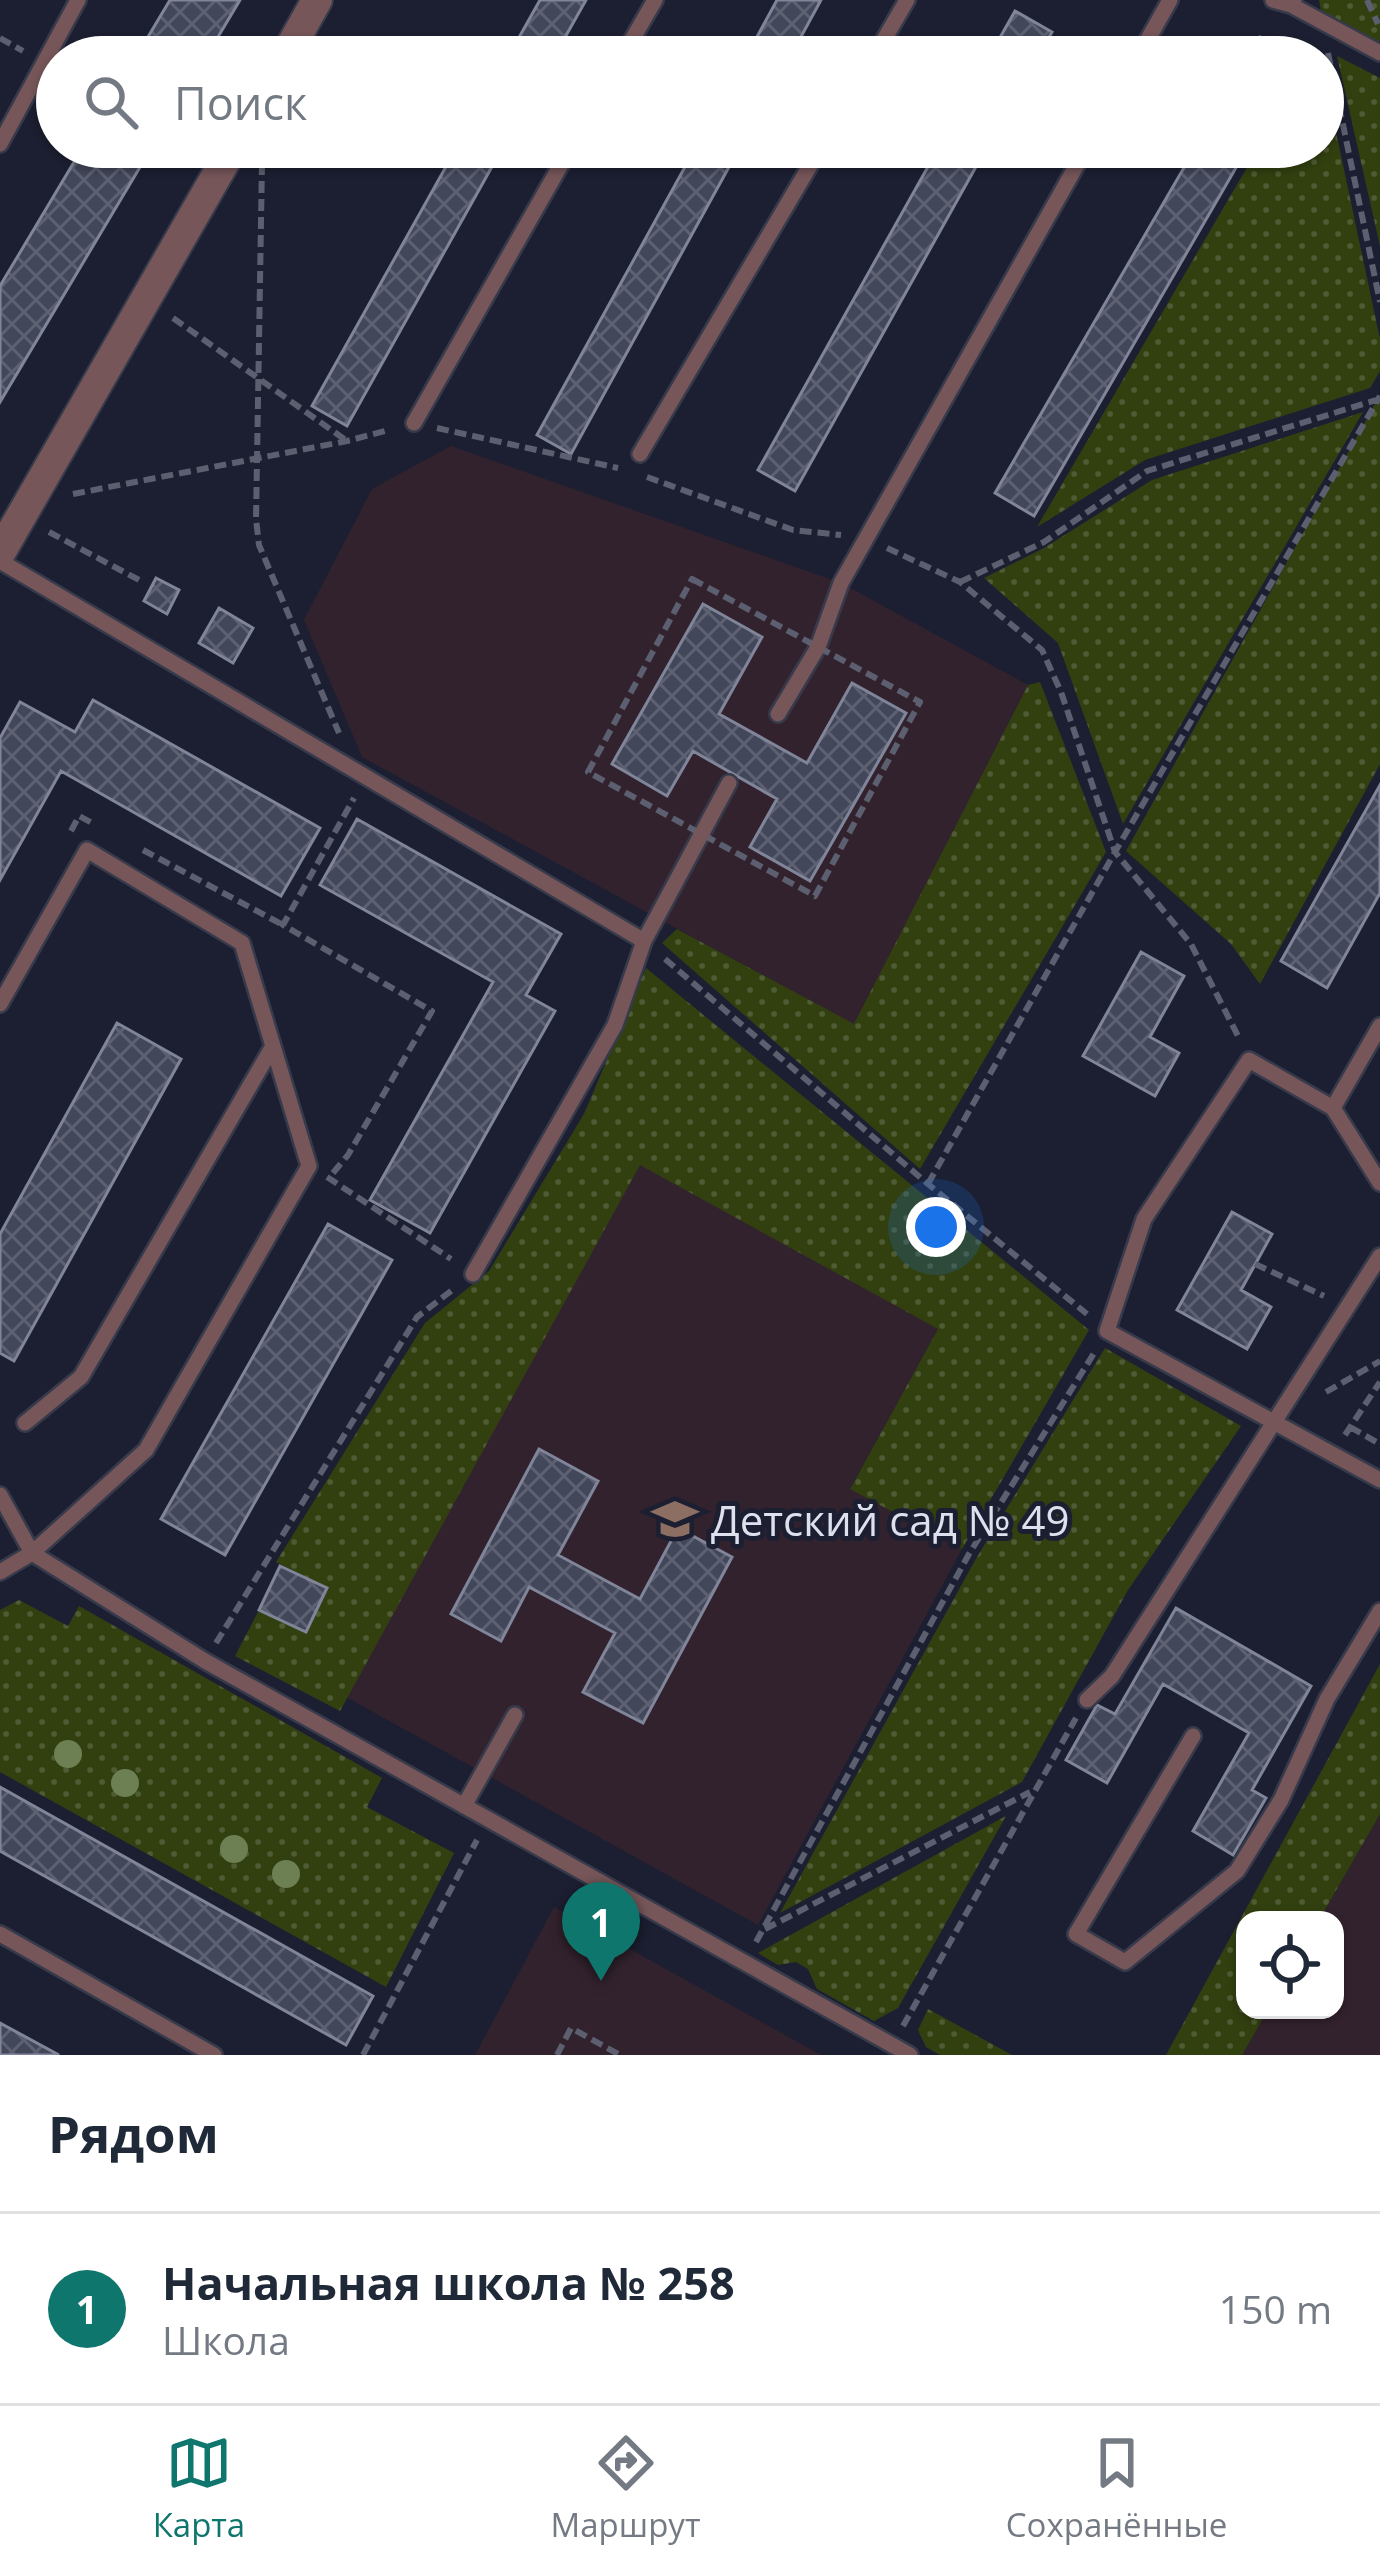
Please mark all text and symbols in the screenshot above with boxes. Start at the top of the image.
search box [36,36,1344,168]
icon: search [78,69,144,135]
text: Поиск [174,72,307,133]
your location [906,1197,966,1257]
place label: Детский сад № 49 [711,1491,1069,1548]
school or university icon: Детский сад № 49 [650,1494,700,1544]
pin: 1 [562,1882,640,1981]
map controls [1236,1911,1344,2019]
button: locate [1236,1911,1344,2019]
text: Рядом [48,2098,219,2168]
text: Начальная школа № 258 [162,2252,735,2313]
text: 1 [76,2282,98,2335]
text: 150 m [1219,2282,1332,2335]
text: Школа [162,2313,290,2366]
tab: Карта [153,2430,245,2547]
tab: Маршрут [551,2430,700,2547]
tab: Сохранённые [1006,2430,1227,2547]

